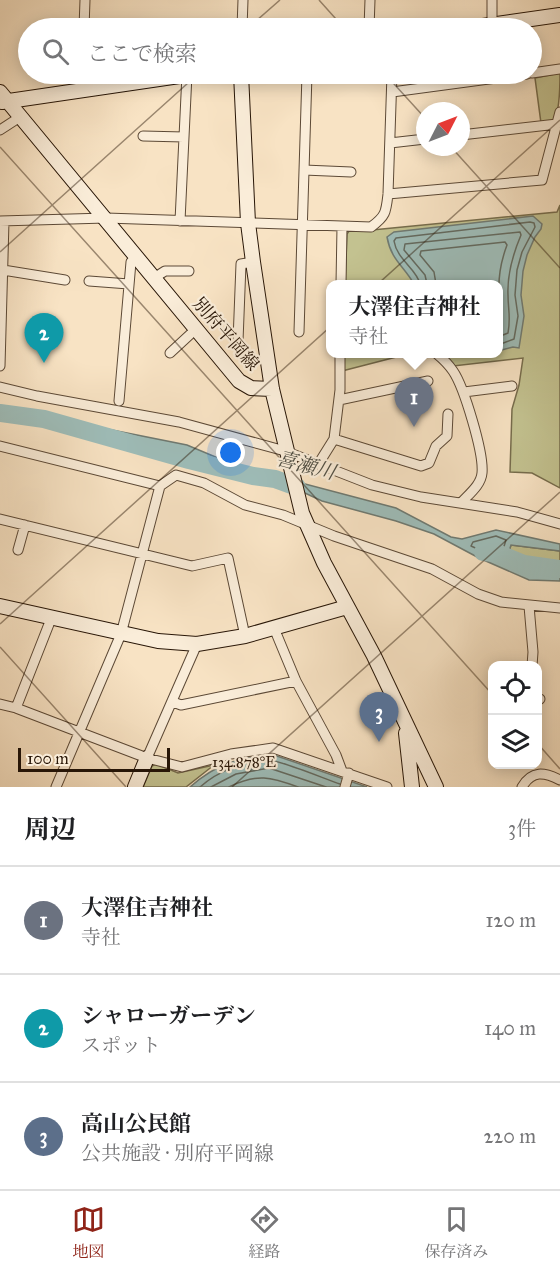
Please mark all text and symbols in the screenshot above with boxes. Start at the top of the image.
search box [18,18,542,84]
icon: search [39,35,72,68]
text: ここで検索 [87,40,197,67]
north arrow [416,102,470,156]
popup [326,280,503,358]
street label: 別府平岡線 [188,293,264,375]
text: 大澤住吉神社 [348,293,481,320]
pin: 2 [24,314,63,363]
text: 寺社 [348,324,388,348]
pin: 1 [394,378,434,427]
your location [216,438,245,467]
water label: 喜瀬川 [274,446,340,485]
map controls [488,661,542,769]
button: locate [488,661,542,715]
pin: 3 [360,692,398,742]
button: layers [488,715,542,769]
scale bar [18,745,170,772]
text: 100 m [27,749,69,768]
text: 134.878°E [212,753,276,771]
text: 周辺 [24,813,76,845]
text: 3件 [508,816,536,840]
text: 大澤住吉神社 [81,894,213,921]
text: 1 [40,908,47,932]
text: 120 m [485,908,536,932]
text: 寺社 [81,925,121,949]
text: シャローガーデン [81,1002,256,1029]
text: 2 [39,1016,48,1040]
text: 140 m [484,1016,536,1040]
text: スポット [81,1033,161,1057]
text: 高山公民館 [81,1110,191,1137]
text: 3 [40,1124,48,1148]
text: 220 m [484,1124,536,1148]
text: 公共施設 · 別府平岡線 [81,1141,274,1165]
tab: 地図 [72,1203,105,1262]
tab: 経路 [248,1203,281,1262]
tab: 保存済み [424,1203,488,1262]

